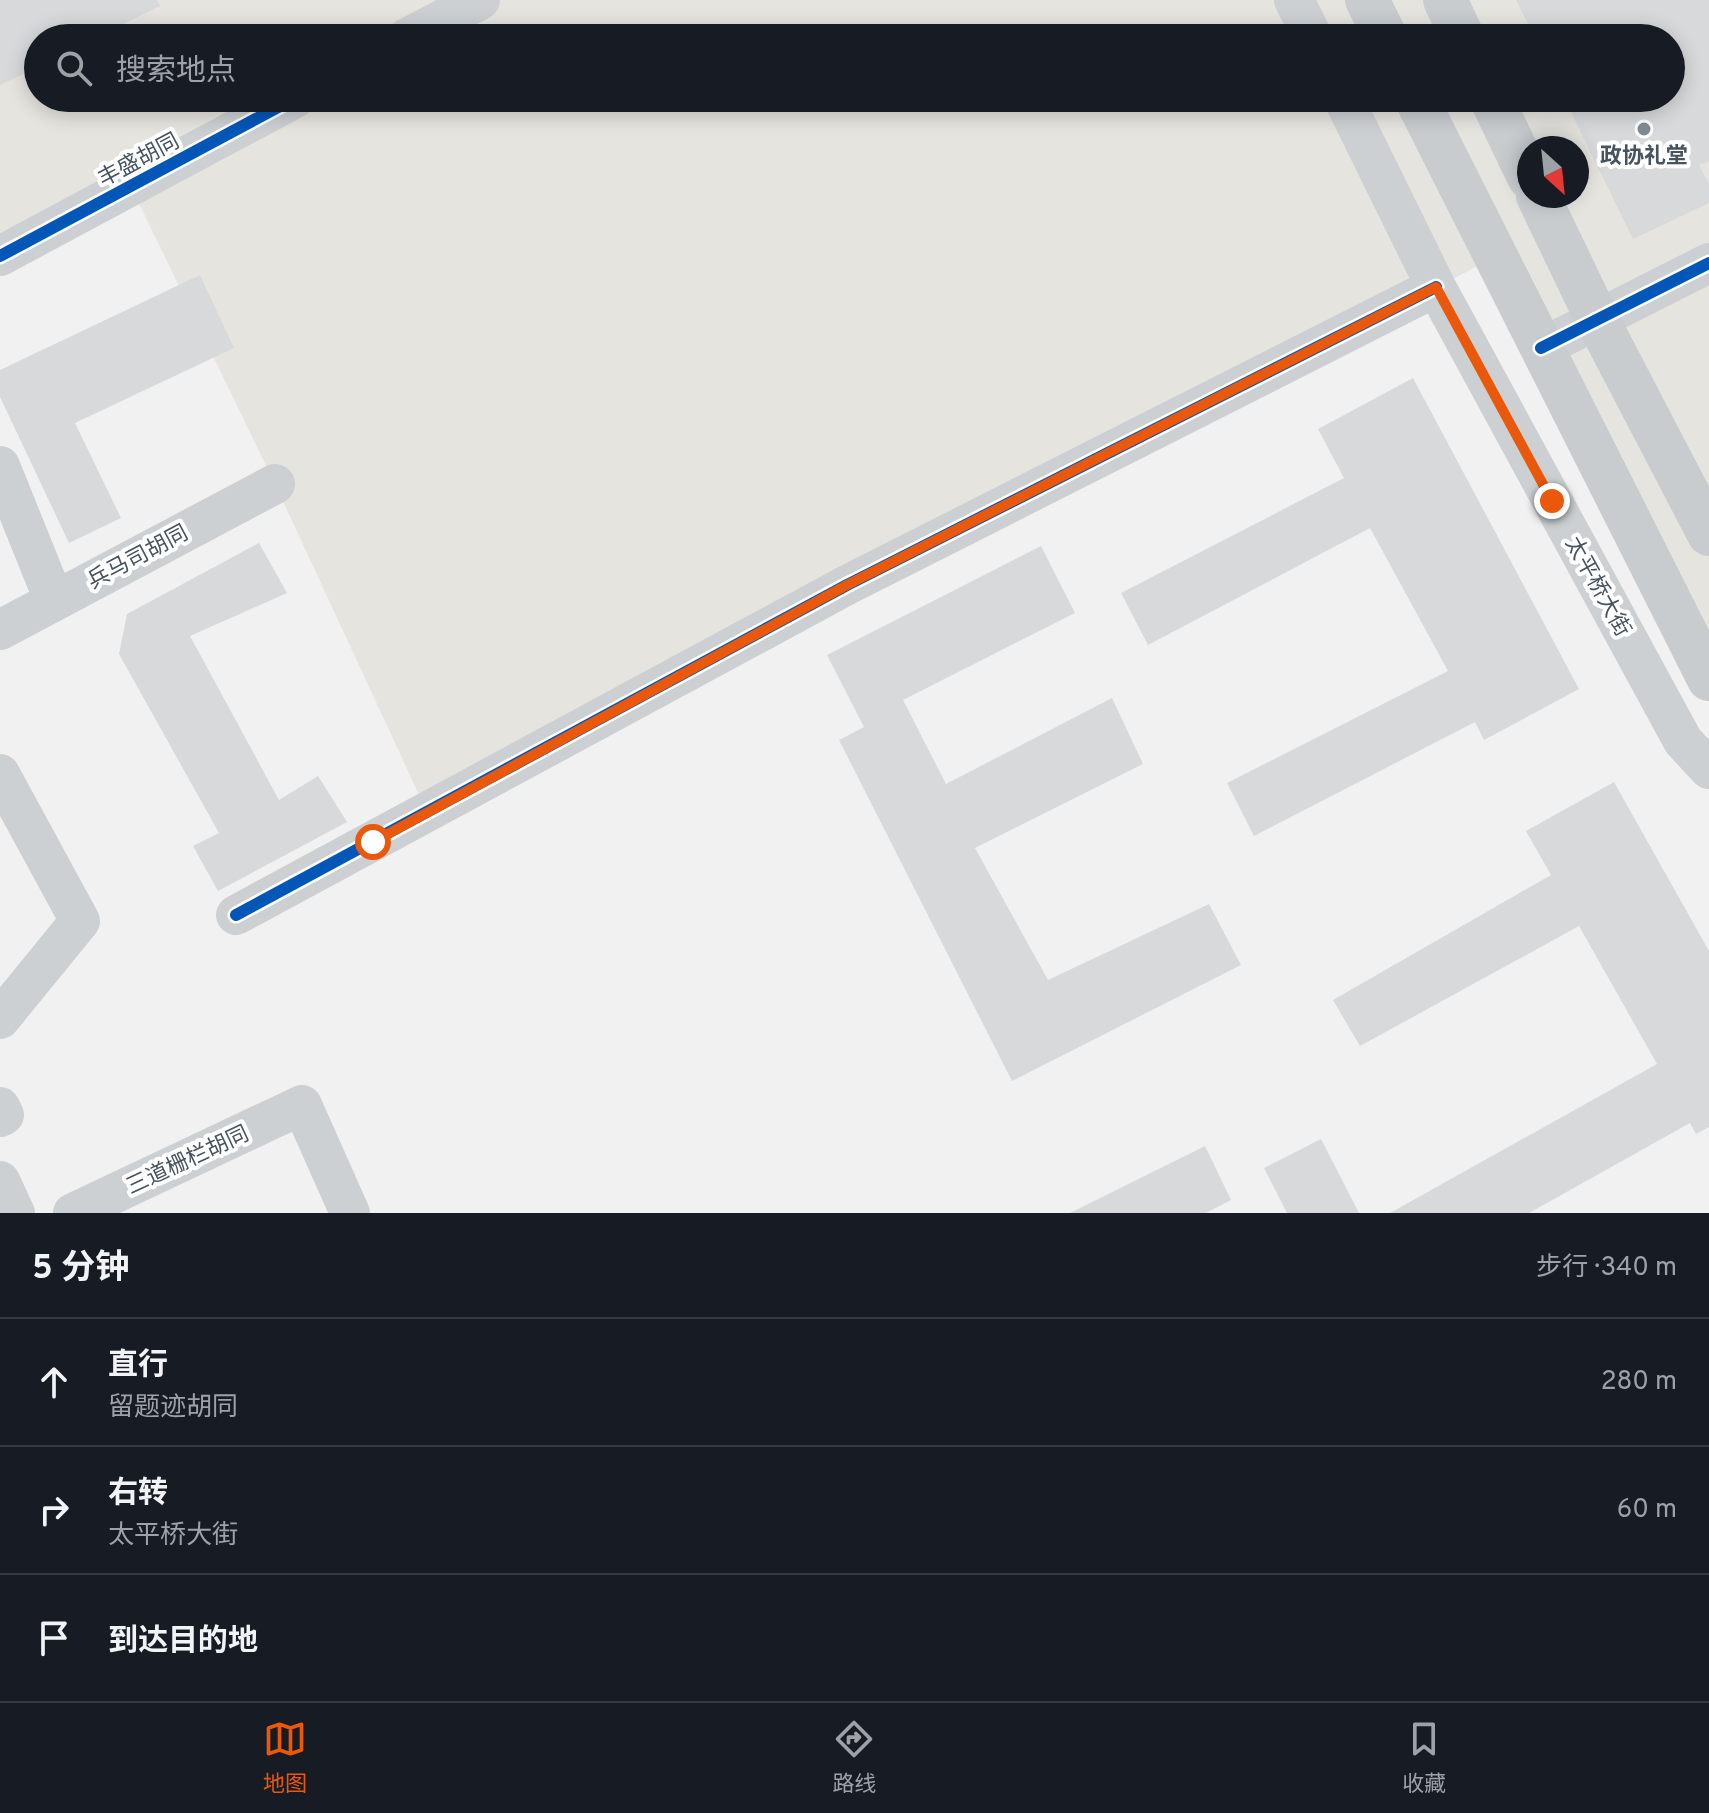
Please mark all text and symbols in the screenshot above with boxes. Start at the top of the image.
search box [24,24,1685,112]
icon: search [52,46,96,90]
text: 搜索地点 [116,54,236,91]
marker: 政协礼堂 [1635,120,1653,138]
street label: 丰盛胡同 [94,129,184,194]
north arrow [1517,136,1589,208]
place label: 政协礼堂 [1600,144,1688,171]
route end [1534,483,1570,519]
street label: 兵马司胡同 [83,520,193,596]
street label: 太平桥大街 [1558,533,1635,642]
route start [355,824,391,860]
street label: 三道栅栏胡同 [123,1121,254,1201]
text: 5 分钟 [32,1248,129,1291]
text: 步行 · 340 m [1536,1252,1677,1285]
text: 直行 [108,1348,168,1385]
icon: ahead [32,1360,76,1404]
text: 280 m [1601,1366,1677,1399]
text: 留题迹胡同 [108,1392,238,1425]
text: 右转 [108,1476,168,1513]
icon: right [32,1488,76,1532]
text: 60 m [1617,1494,1677,1527]
text: 太平桥大街 [108,1520,238,1553]
icon: arrive [32,1616,76,1660]
text: 到达目的地 [108,1624,258,1661]
tab: 地图 [263,1717,307,1799]
tab: 路线 [832,1717,876,1799]
tab: 收藏 [1402,1717,1446,1799]

